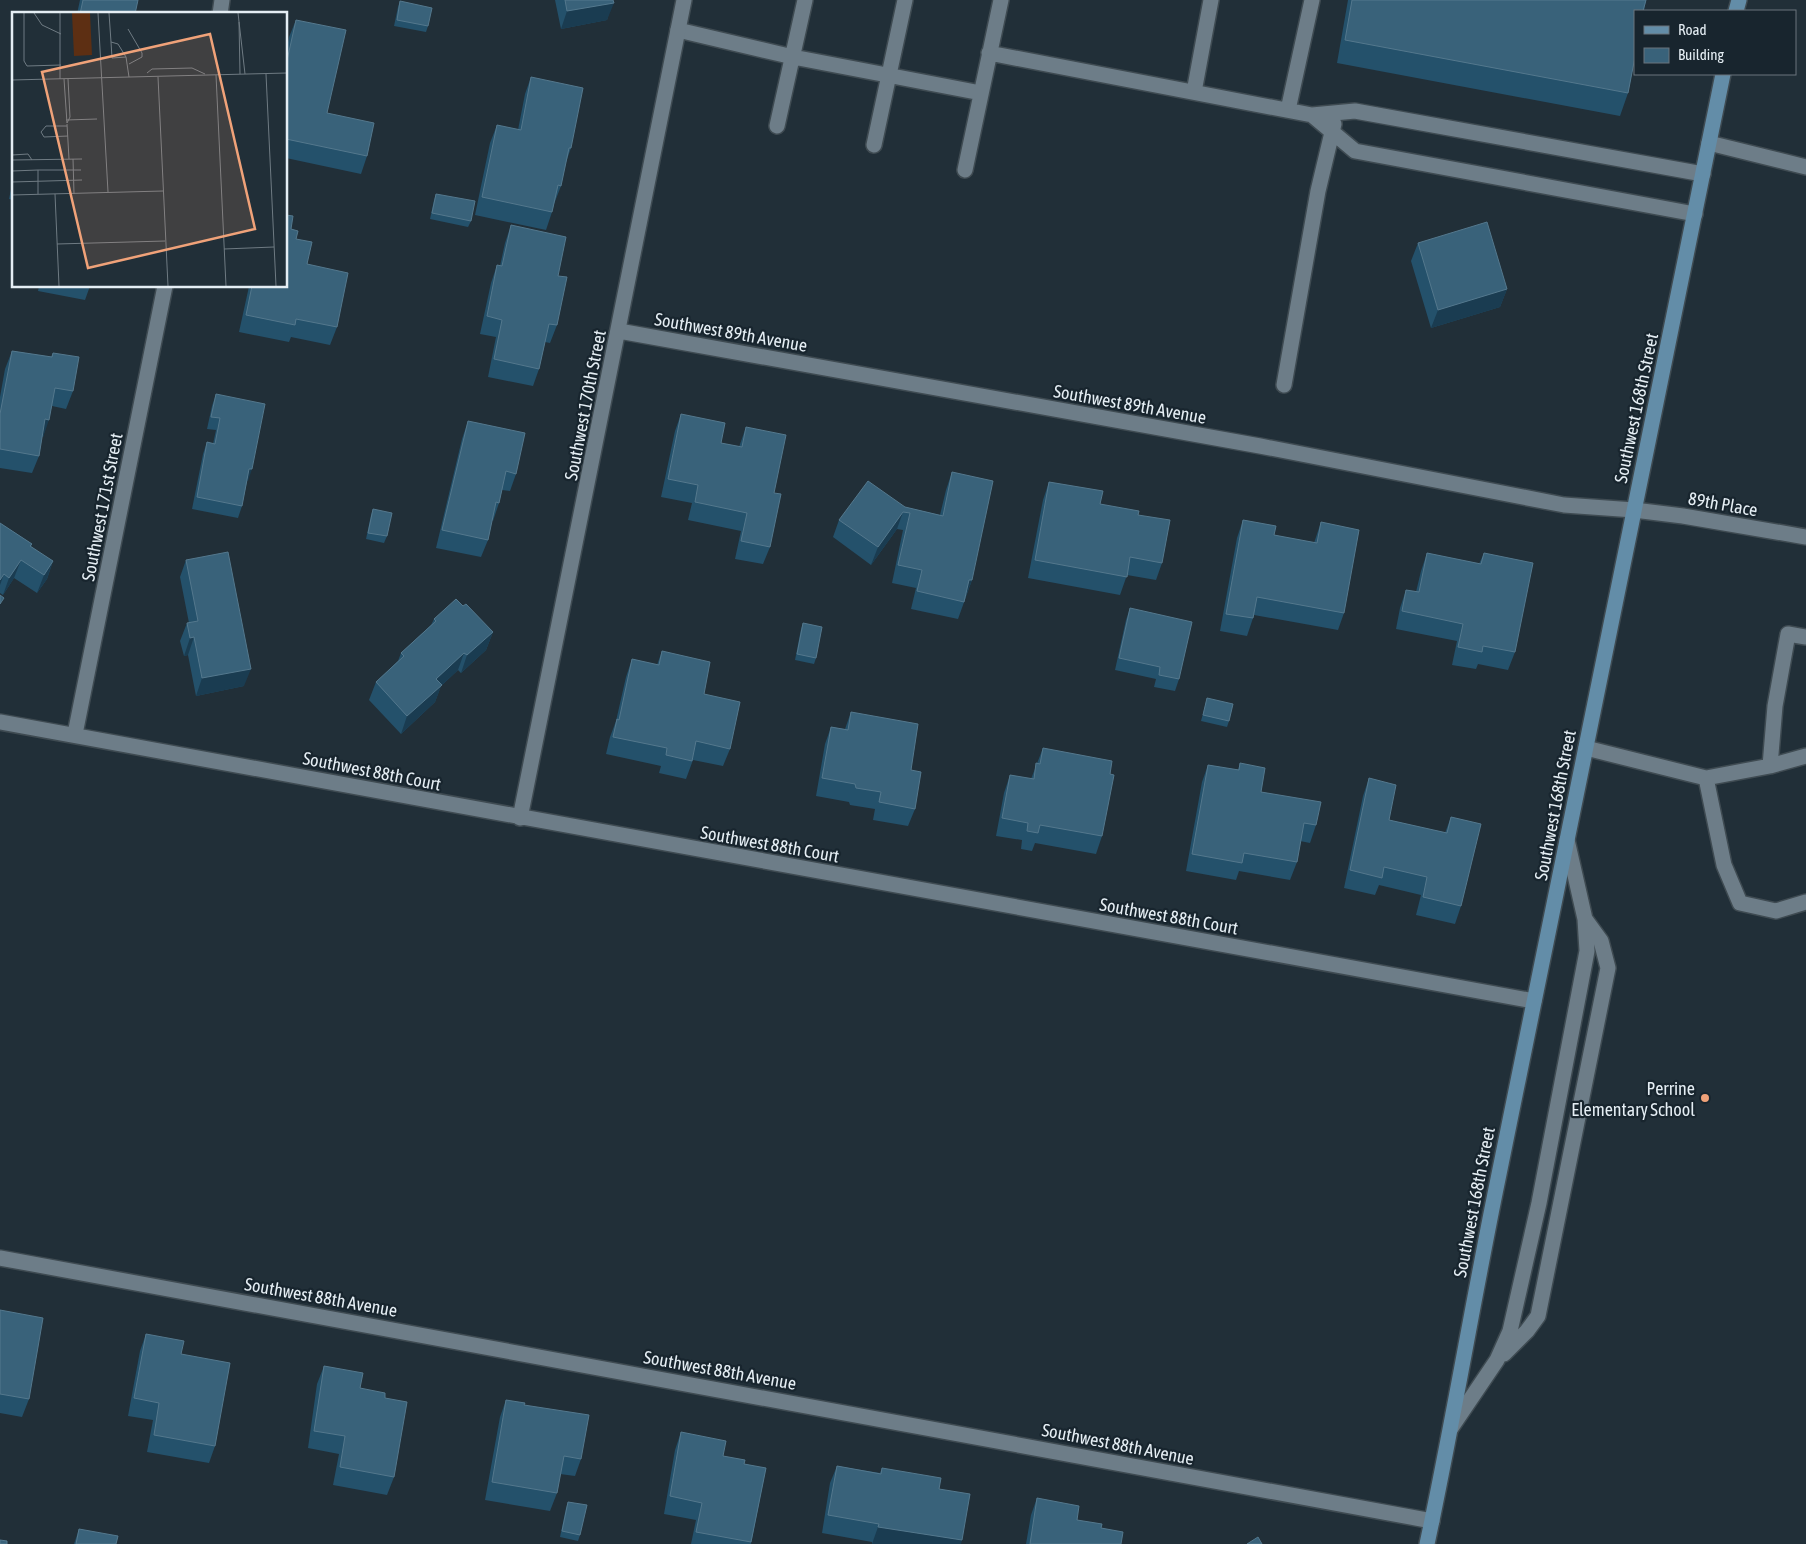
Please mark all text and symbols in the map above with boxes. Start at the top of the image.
legend [1634,10,1796,75]
inset map [12,12,288,288]
text: Road [1678,21,1707,38]
text: Building [1678,46,1724,63]
street label: Southwest 89th Avenue [653,308,809,356]
street label: Southwest 170th Street [560,328,610,482]
street label: Southwest 168th Street [1610,331,1662,485]
street label: Southwest 89th Avenue [1052,380,1208,428]
street label: Southwest 171st Street [77,431,127,583]
street label: 89th Place [1687,488,1759,520]
street label: Southwest 168th Street [1530,728,1580,882]
street label: Southwest 88th Court [301,747,443,795]
street label: Southwest 88th Court [699,821,841,867]
street label: Southwest 88th Court [1098,893,1240,939]
place label: Perrine Elementary School [1571,1078,1695,1120]
marker: Perrine Elementary School [1699,1092,1711,1104]
street label: Southwest 168th Street [1449,1125,1499,1279]
street label: Southwest 88th Avenue [243,1273,399,1321]
street label: Southwest 88th Avenue [642,1346,798,1394]
street label: Southwest 88th Avenue [1040,1419,1196,1469]

